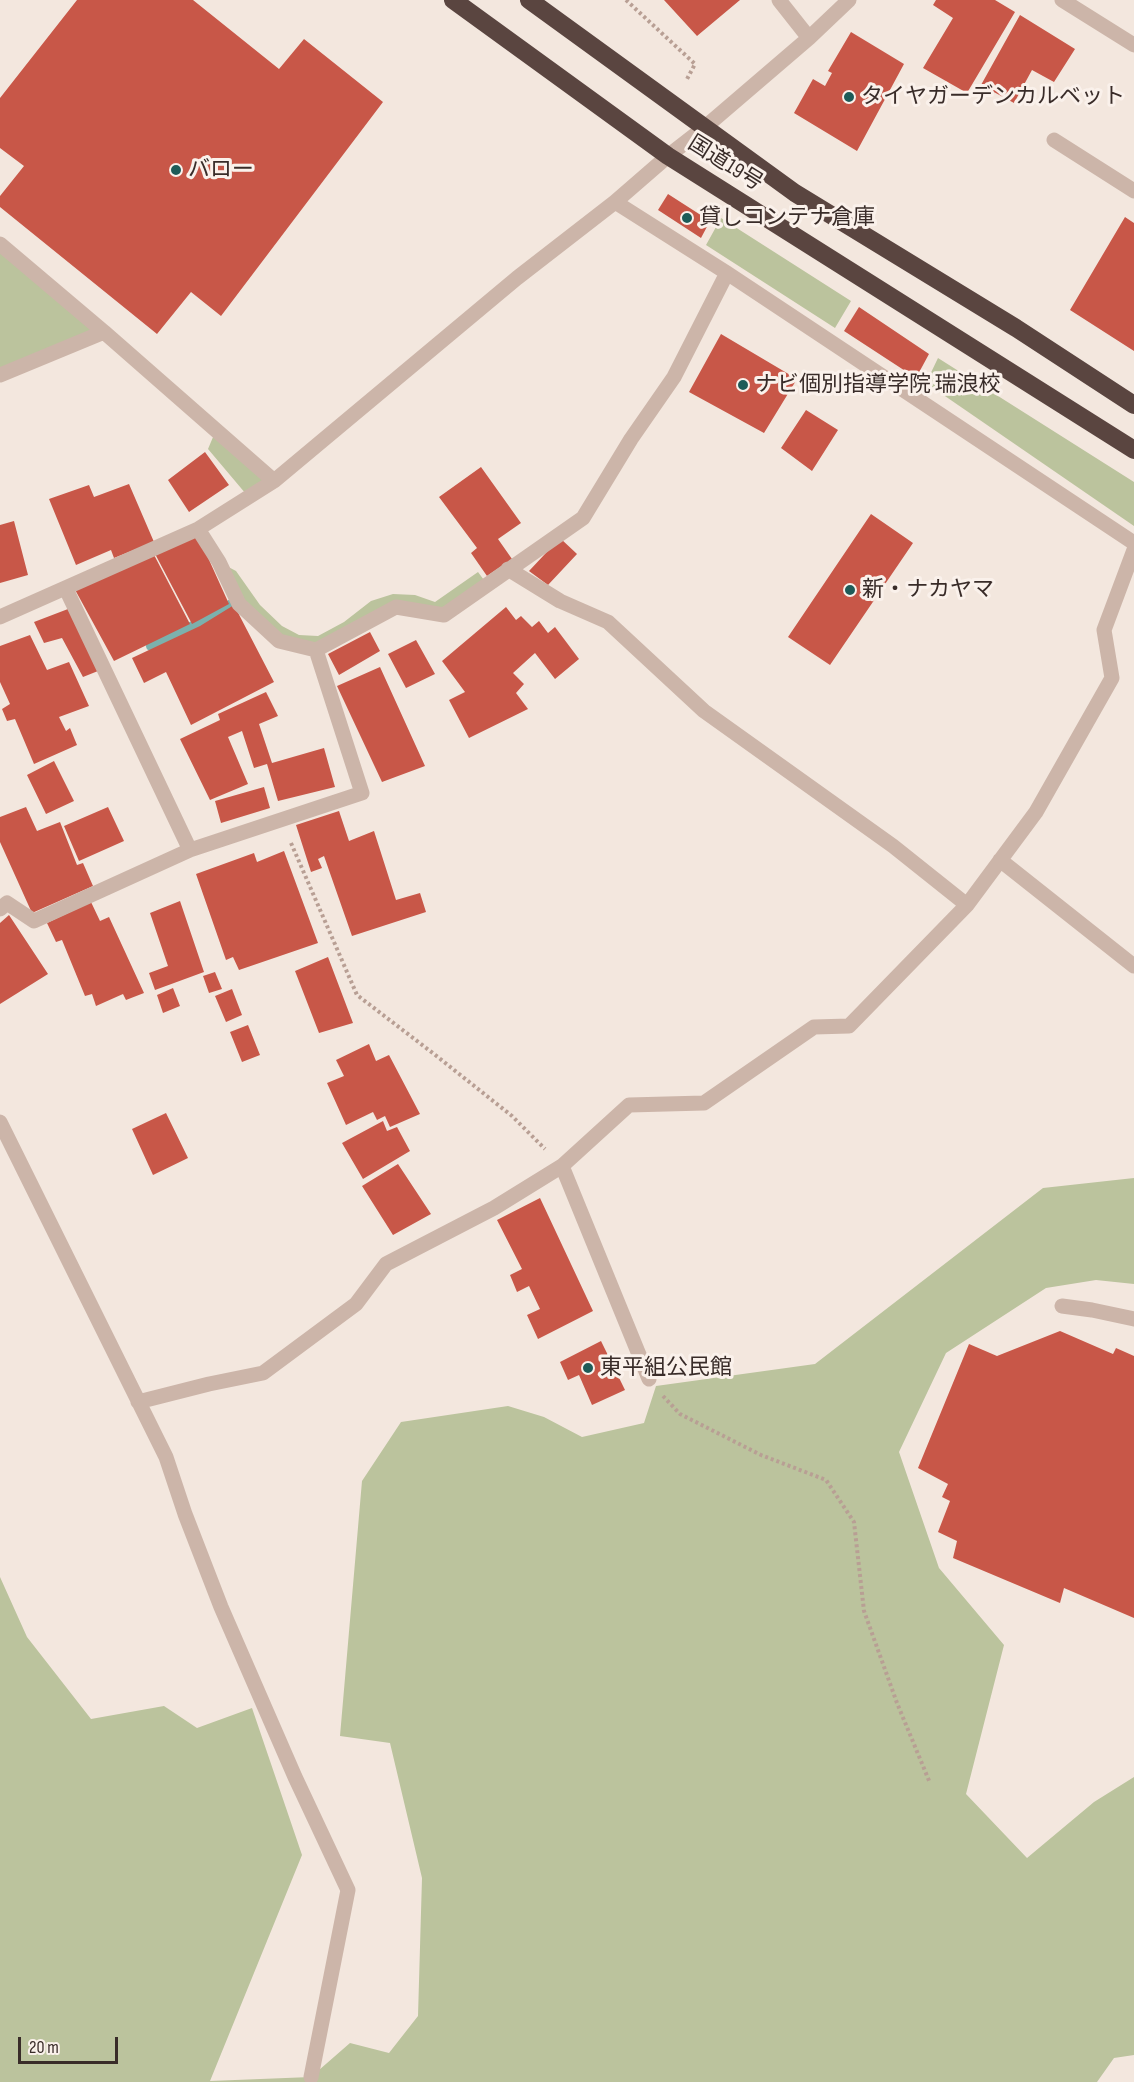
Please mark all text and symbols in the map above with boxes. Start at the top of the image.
place label: タイヤガーデンカルベット [861,84,1125,110]
marker: タイヤガーデンカルベット [842,90,856,104]
street label: 国道19号 [683,131,767,197]
place label: バロー [188,157,254,183]
marker: バロー [169,163,183,177]
place label: 貸しコンテナ倉庫 [699,205,875,231]
marker: 貸しコンテナ倉庫 [680,211,694,225]
place label: ナビ個別指導学院 瑞浪校 [755,372,1000,398]
marker: ナビ個別指導学院 瑞浪校 [736,378,750,392]
place label: 新・ナカヤマ [862,577,994,603]
marker: 新・ナカヤマ [843,583,857,597]
place label: 東平組公民館 [600,1355,732,1381]
marker: 東平組公民館 [581,1361,595,1375]
scale bar [21,2025,122,2063]
text: 20 m [29,2037,59,2058]

